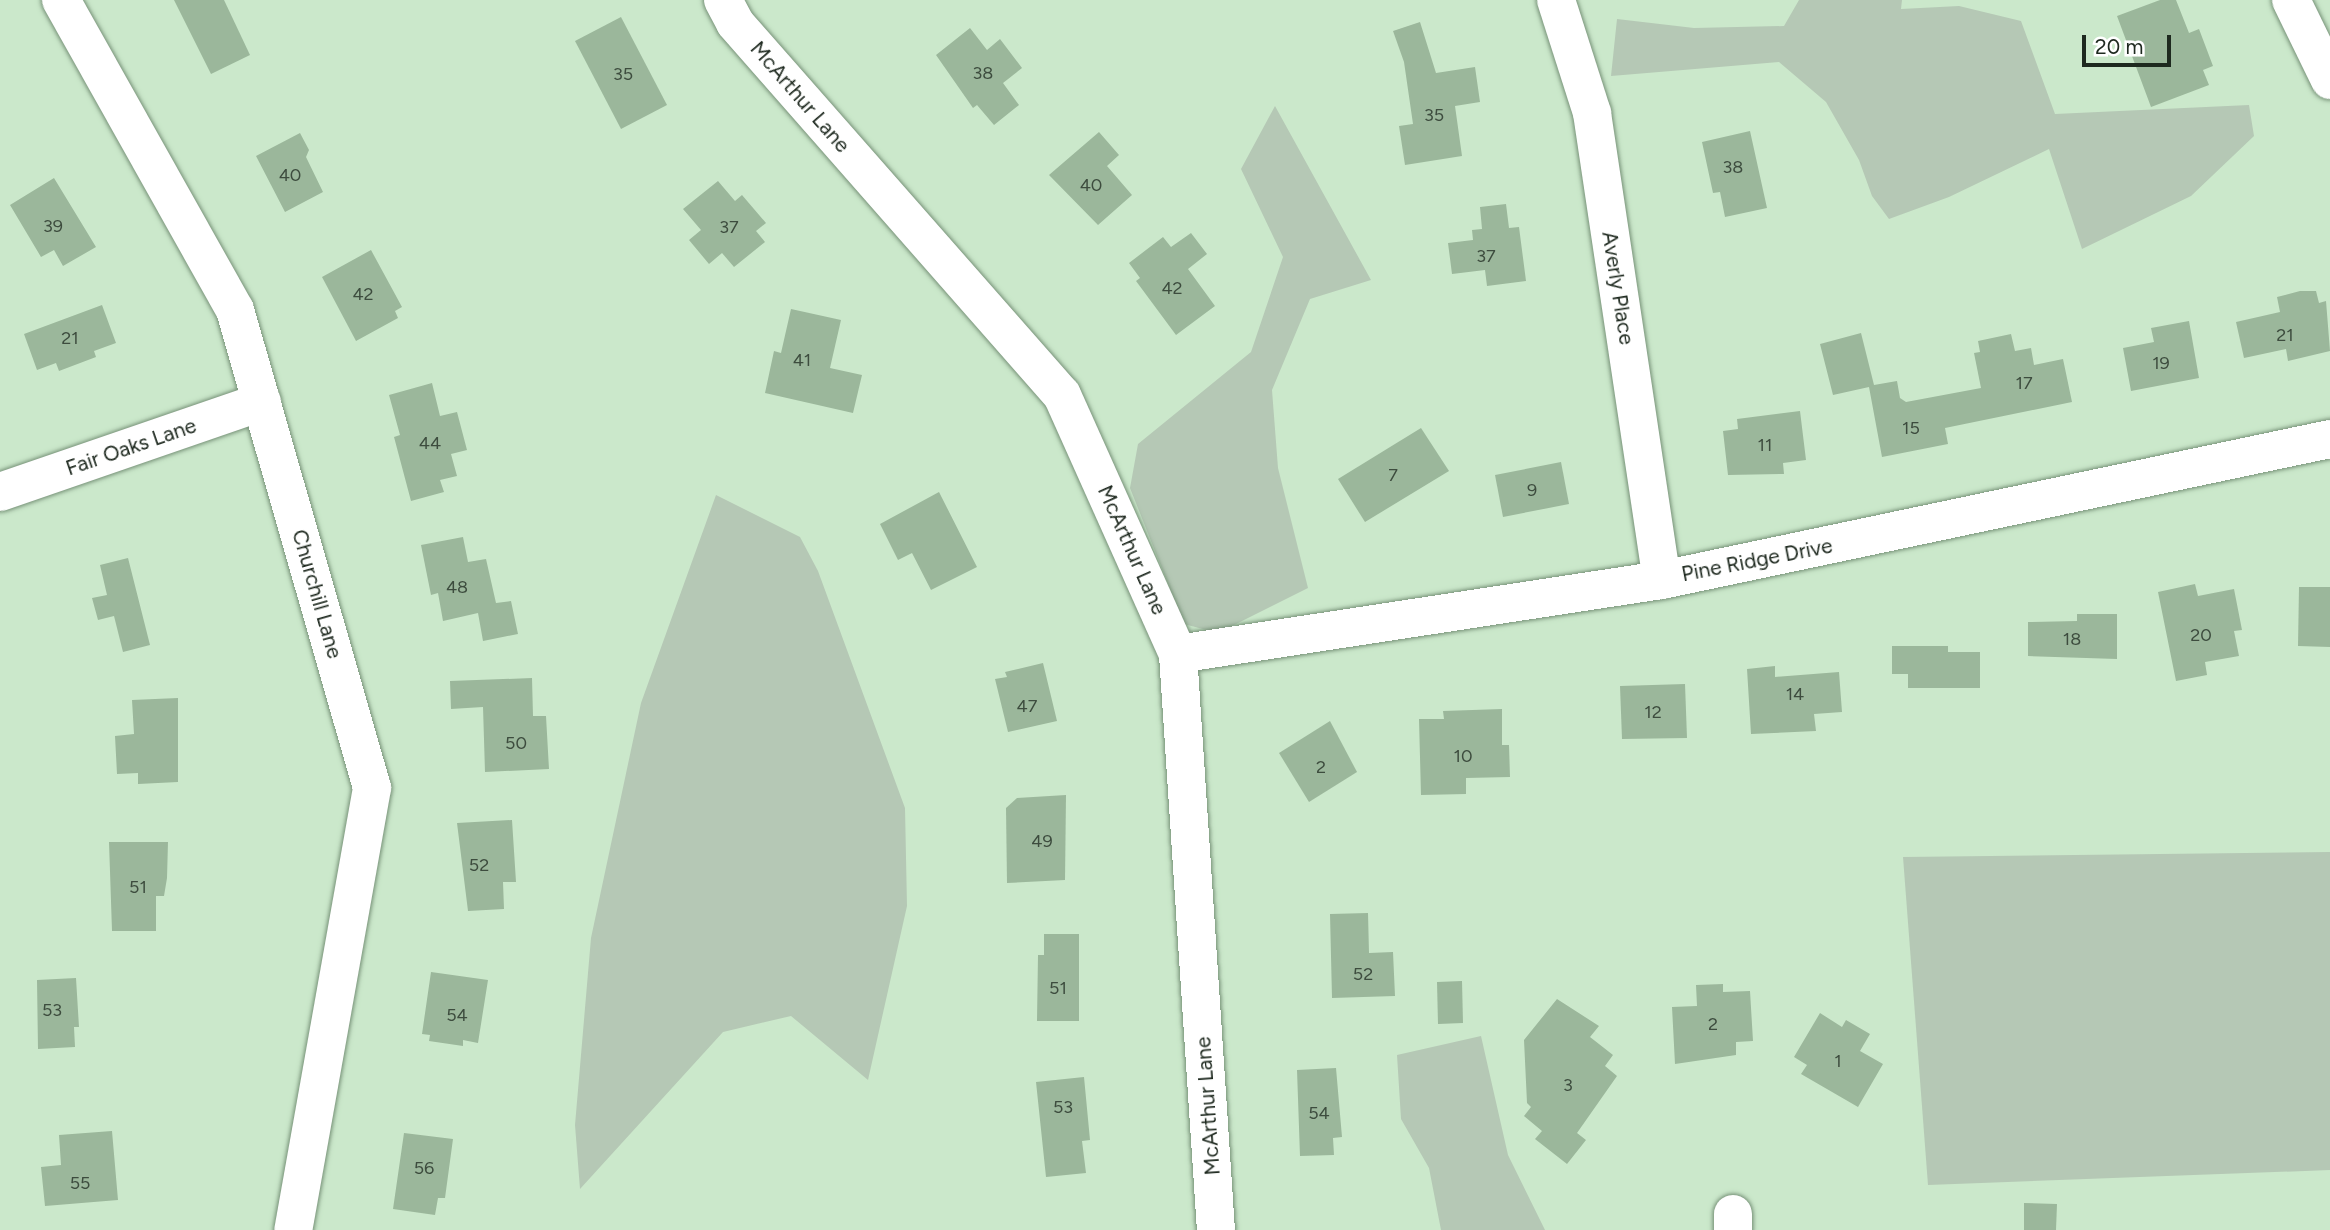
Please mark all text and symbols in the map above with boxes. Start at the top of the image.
scale bar [2085,21,2174,65]
text: 20 m [2095,34,2143,59]
street label: McArthur Lane [745,36,855,158]
house number: 38 [973,62,993,84]
house number: 35 [613,63,633,85]
house number: 35 [1424,104,1444,126]
house number: 38 [1723,156,1743,178]
house number: 40 [279,164,301,186]
house number: 40 [1080,174,1102,196]
house number: 39 [43,215,63,237]
house number: 37 [719,216,739,238]
street label: Averly Place [1597,230,1639,346]
house number: 37 [1476,245,1496,267]
house number: 42 [1161,277,1183,299]
house number: 42 [352,283,374,305]
house number: 21 [2276,324,2294,346]
house number: 21 [61,327,79,349]
house number: 41 [793,349,811,371]
house number: 19 [2152,352,2170,374]
house number: 17 [2015,372,2033,394]
street label: Fair Oaks Lane [63,413,199,481]
house number: 15 [1902,417,1920,439]
house number: 44 [419,432,441,454]
house number: 11 [1758,434,1772,456]
house number: 7 [1388,464,1398,486]
house number: 9 [1527,479,1537,501]
street label: McArthur Lane [1092,481,1172,619]
street label: Churchill Lane [287,527,347,661]
street label: Pine Ridge Drive [1679,533,1835,587]
house number: 48 [446,576,468,598]
house number: 20 [2190,624,2212,646]
house number: 18 [2063,628,2081,650]
house number: 14 [1786,683,1804,705]
house number: 47 [1017,695,1037,717]
house number: 12 [1644,701,1662,723]
house number: 50 [505,732,527,754]
house number: 10 [1454,745,1472,767]
house number: 2 [1316,756,1326,778]
house number: 49 [1031,830,1053,852]
house number: 52 [469,854,489,876]
house number: 51 [129,876,147,898]
house number: 52 [1353,963,1373,985]
house number: 51 [1049,977,1067,999]
house number: 53 [42,999,62,1021]
house number: 54 [446,1004,468,1026]
house number: 2 [1708,1013,1718,1035]
street label: McArthur Lane [1191,1036,1225,1176]
house number: 1 [1834,1050,1842,1072]
house number: 3 [1563,1074,1573,1096]
house number: 53 [1053,1096,1073,1118]
house number: 54 [1308,1102,1330,1124]
house number: 56 [414,1157,434,1179]
house number: 55 [70,1172,90,1194]

